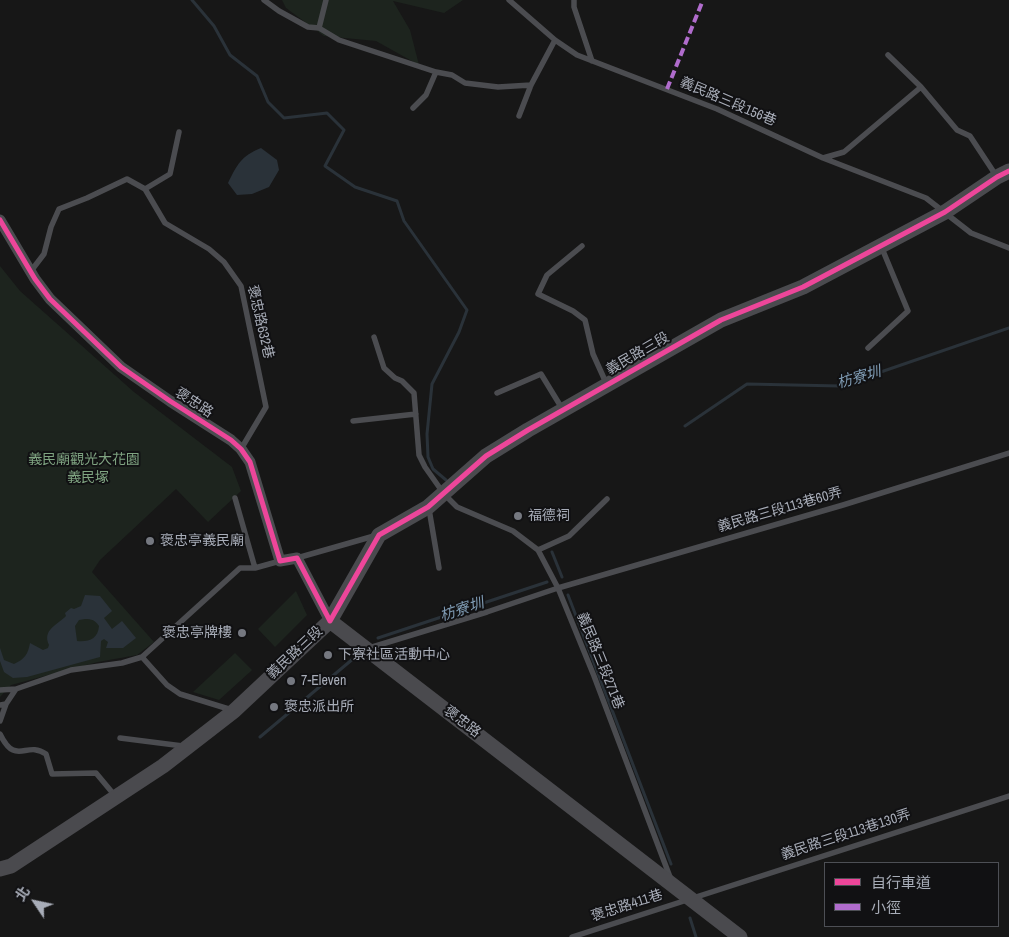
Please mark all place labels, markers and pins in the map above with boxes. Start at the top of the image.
place label: 福德祠 [528,508,570,524]
marker: 福德祠 [512,510,524,522]
place label: 褒忠亭義民廟 [160,533,244,549]
marker: 褒忠亭義民廟 [144,535,156,547]
place label: 褒忠亭牌樓 [162,625,232,641]
marker: 褒忠亭牌樓 [236,627,248,639]
place label: 下寮社區活動中心 [338,647,450,663]
marker: 下寮社區活動中心 [322,649,334,661]
place label: 7-Eleven [301,673,346,689]
marker: 7-Eleven [285,675,297,687]
place label: 褒忠派出所 [284,699,354,715]
marker: 褒忠派出所 [268,701,280,713]

